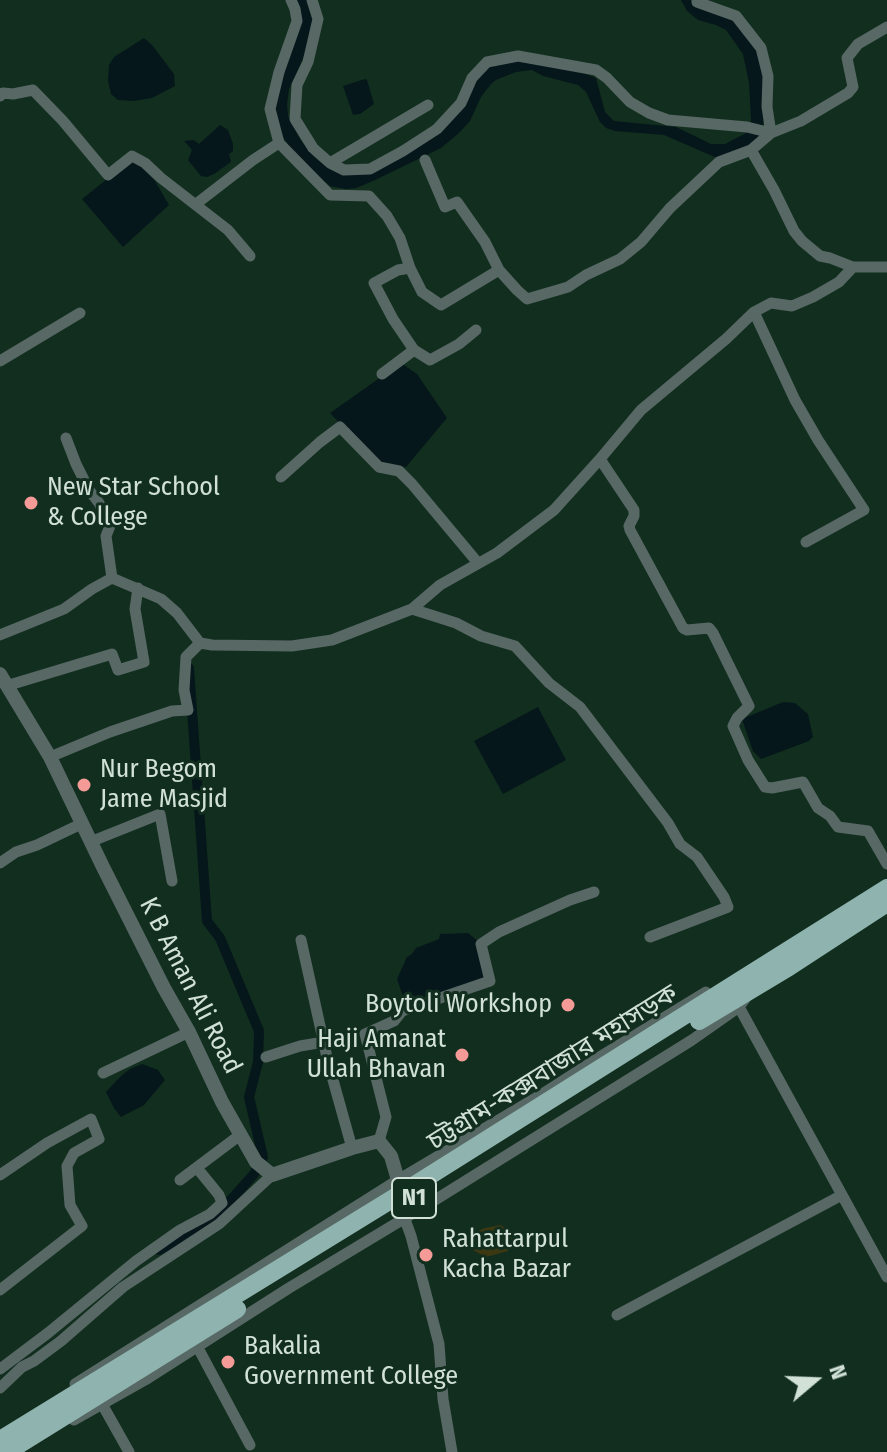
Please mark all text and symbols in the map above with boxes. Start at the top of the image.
place label: New Star School & College [47,472,220,534]
marker: New Star School & College [22,494,40,512]
place label: Nur Begom Jame Masjid [100,754,228,816]
marker: Nur Begom Jame Masjid [75,776,93,794]
street label: K B Aman Ali Road [132,893,248,1079]
street label: চট্টগ্রাম-কক্সবাজার মহাসড়ক [422,978,684,1158]
place label: Boytoli Workshop [365,989,552,1021]
marker: Boytoli Workshop [559,996,577,1014]
place label: Haji Amanat Ullah Bhavan [307,1024,446,1086]
marker: Haji Amanat Ullah Bhavan [453,1046,471,1064]
road number: N1 [392,1178,436,1218]
place label: Rahattarpul Kacha Bazar [442,1224,571,1286]
marker: Rahattarpul Kacha Bazar [417,1246,435,1264]
place label: Bakalia Government College [244,1331,458,1392]
north arrow [775,1340,855,1420]
marker: Bakalia Government College [219,1353,237,1371]
text: N [823,1361,853,1383]

